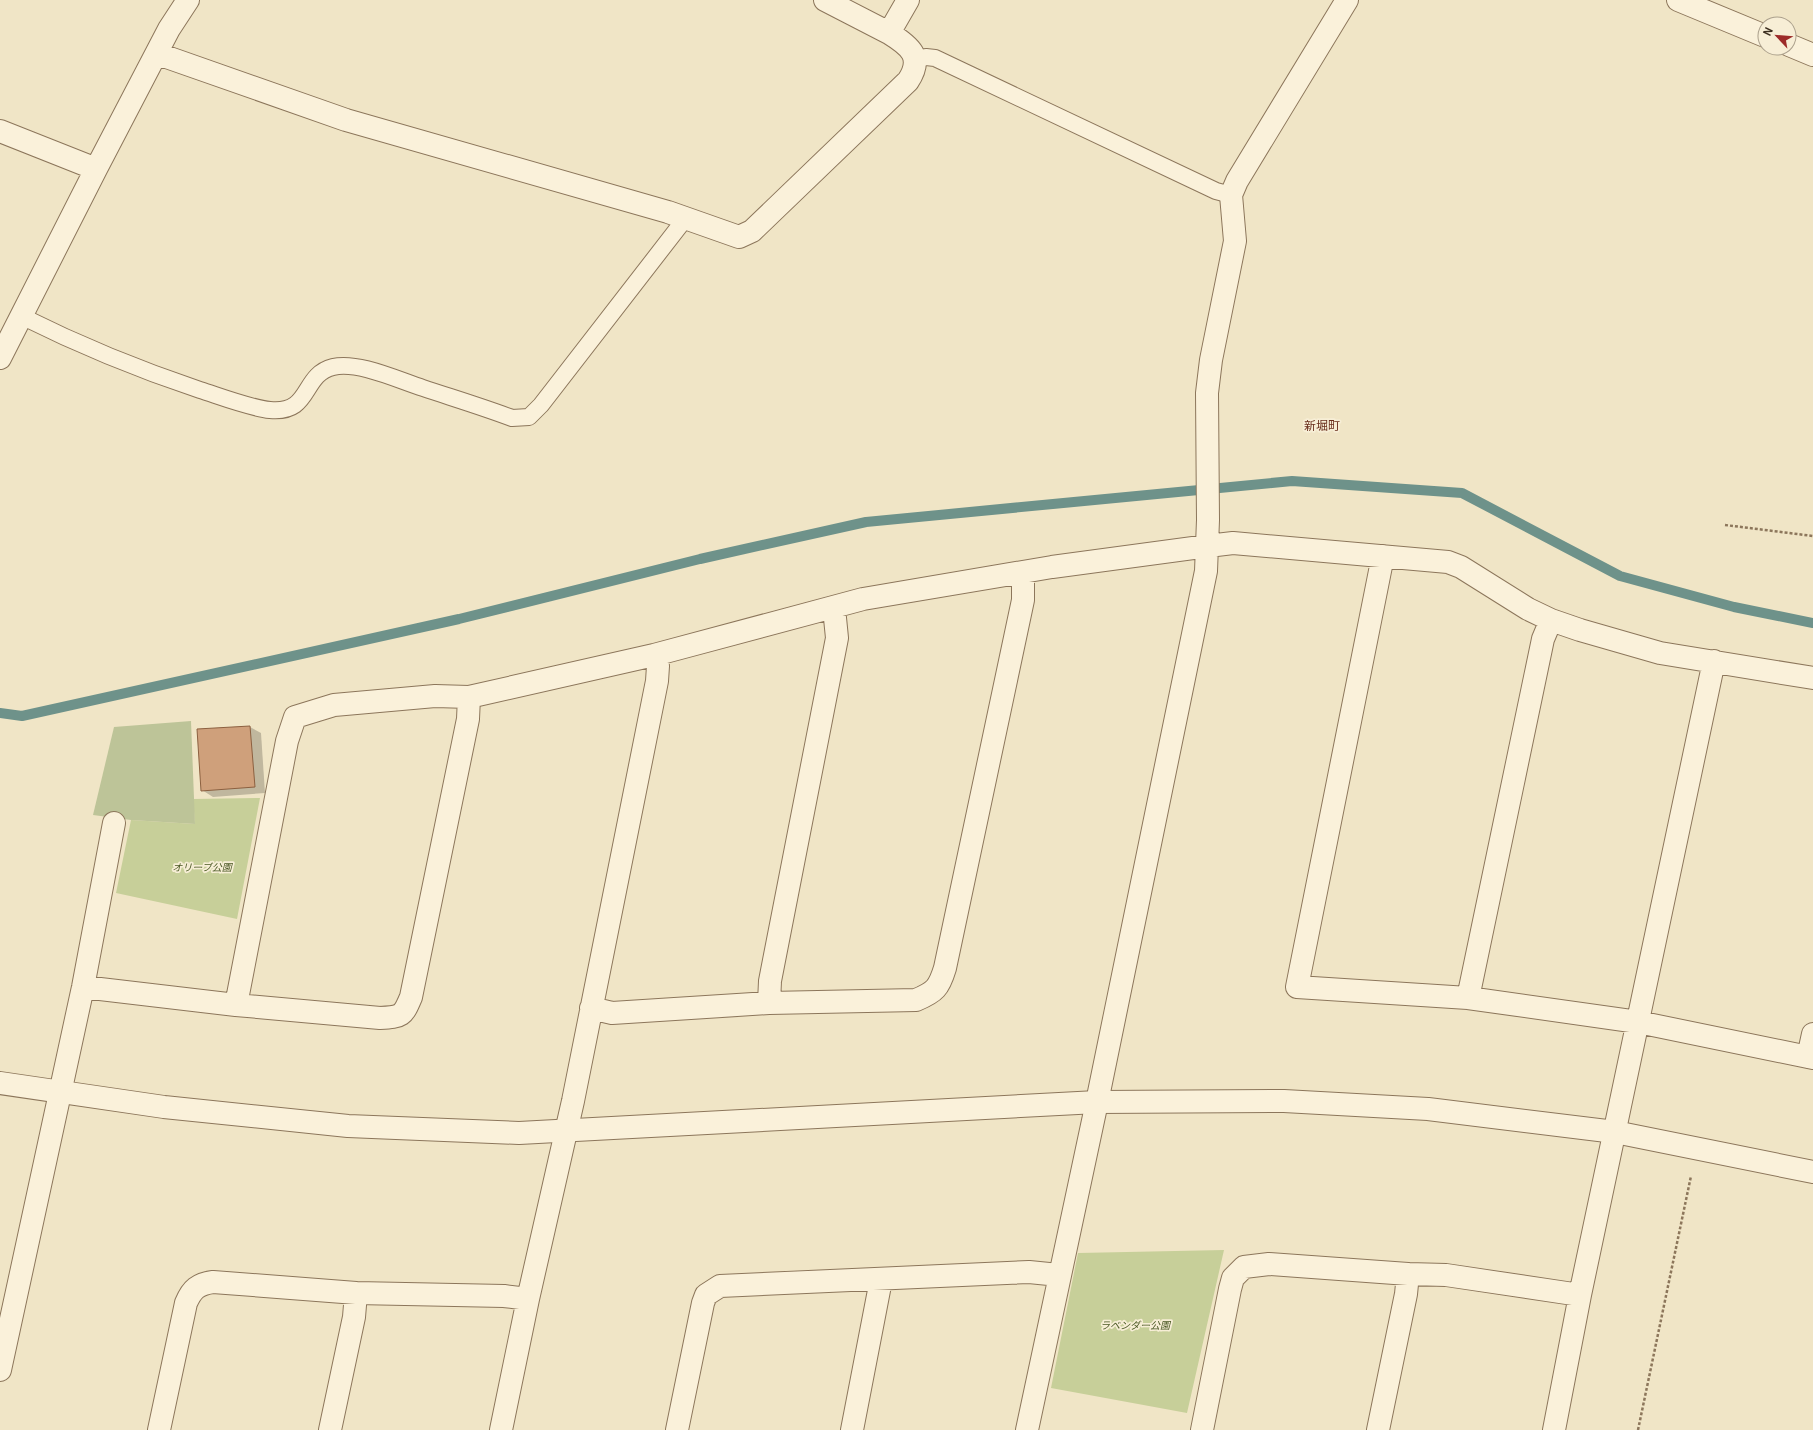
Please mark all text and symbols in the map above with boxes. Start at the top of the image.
north arrow [1757,16,1797,56]
text: N [1758,24,1776,38]
district label: 新堀町 [1304,416,1340,433]
park label: オリーブ公園 [172,859,234,874]
park label: ラベンダー公園 [1100,1317,1172,1332]

